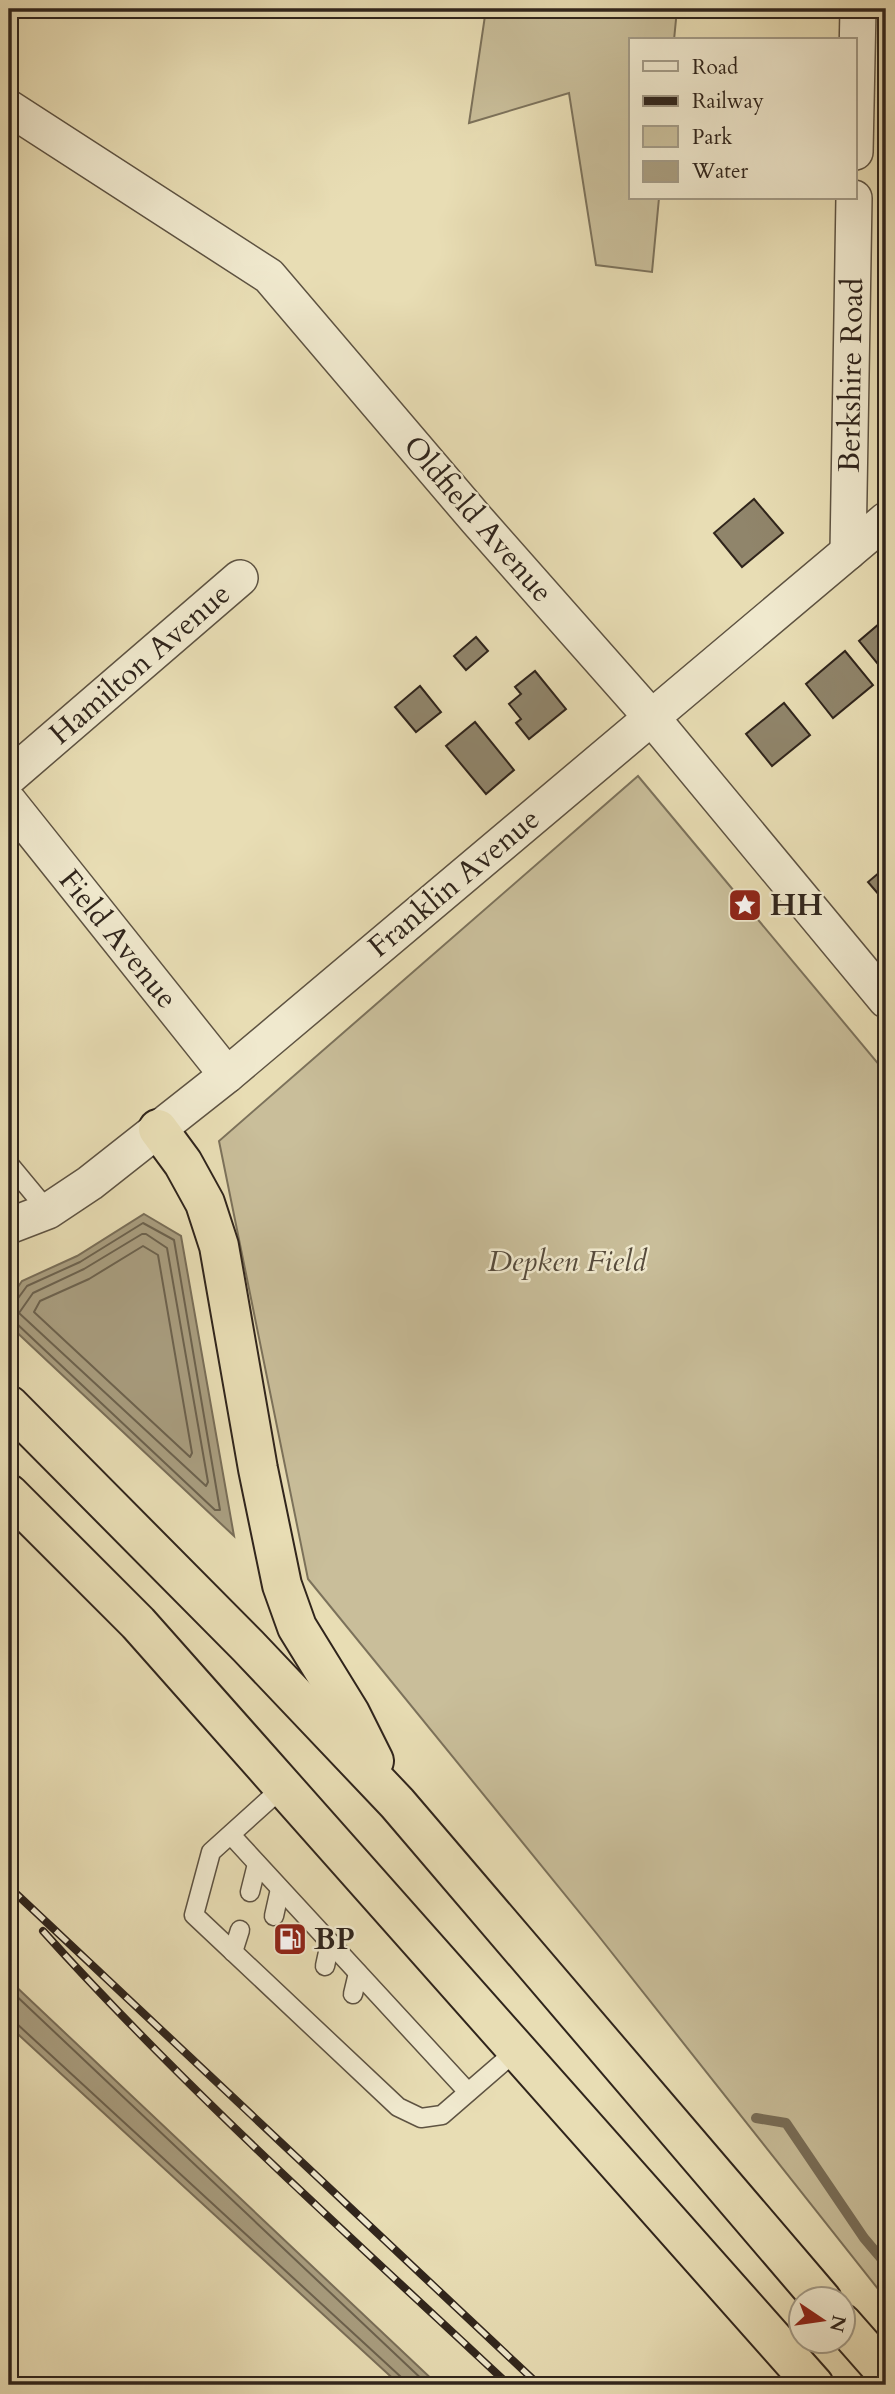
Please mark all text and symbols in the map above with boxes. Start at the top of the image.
legend [629,38,856,200]
text: Road [692,53,738,82]
text: Railway [692,87,764,116]
text: Park [692,123,733,152]
text: Water [691,157,748,186]
street label: Berkshire Road [829,277,873,473]
street label: Oldfield Avenue [394,427,562,611]
street label: Hamilton Avenue [41,574,239,754]
street label: Franklin Avenue [359,799,549,967]
street label: Field Avenue [49,861,187,1017]
place label: HH [770,885,823,926]
place icon: HH [726,886,764,924]
park label: Depken Field [488,1241,648,1282]
place label: BP [314,1919,355,1960]
fuel station icon: BP [271,1920,309,1958]
north arrow [786,2286,856,2356]
text: N [823,2313,852,2335]

